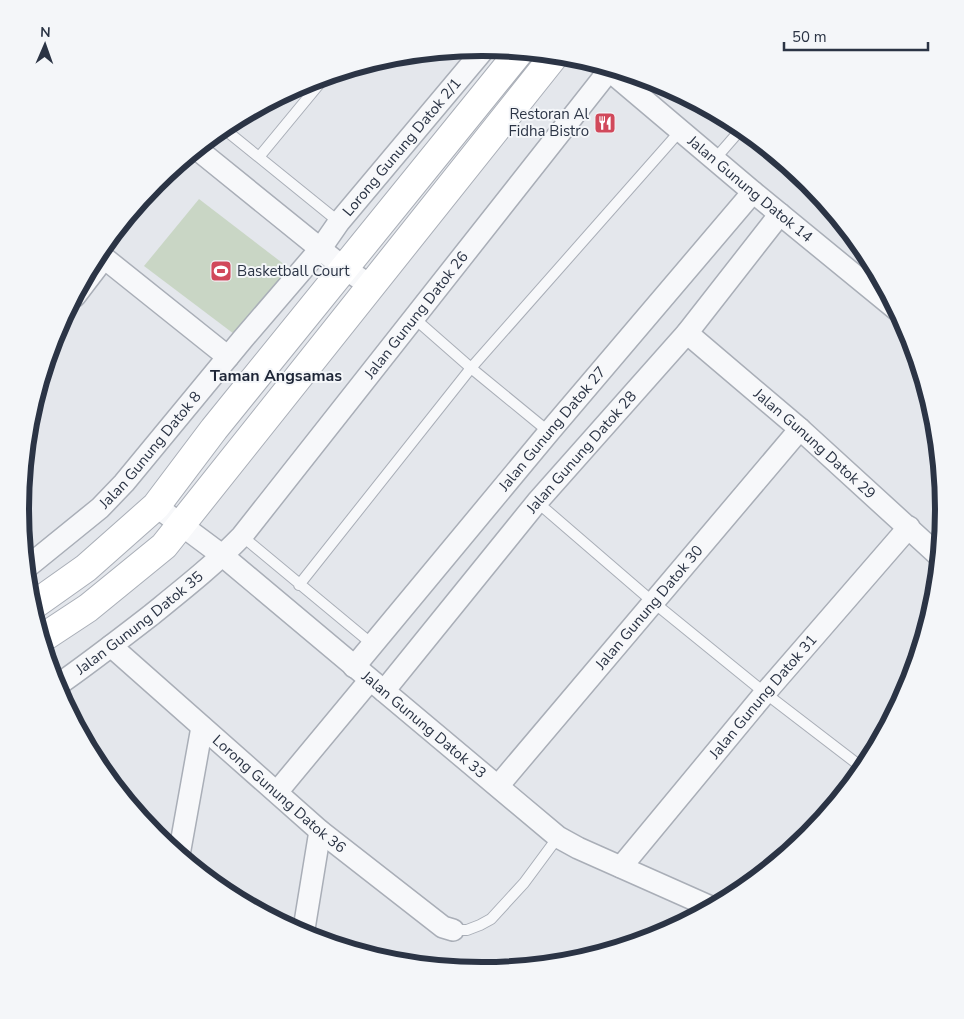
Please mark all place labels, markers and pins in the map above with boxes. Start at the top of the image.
place label: Restoran Al Fidha Bistro [509,104,590,141]
restaurant icon: Restoran Al Fidha Bistro [593,111,617,135]
sports icon: Basketball Court [209,259,233,283]
place label: Basketball Court [237,261,350,281]

